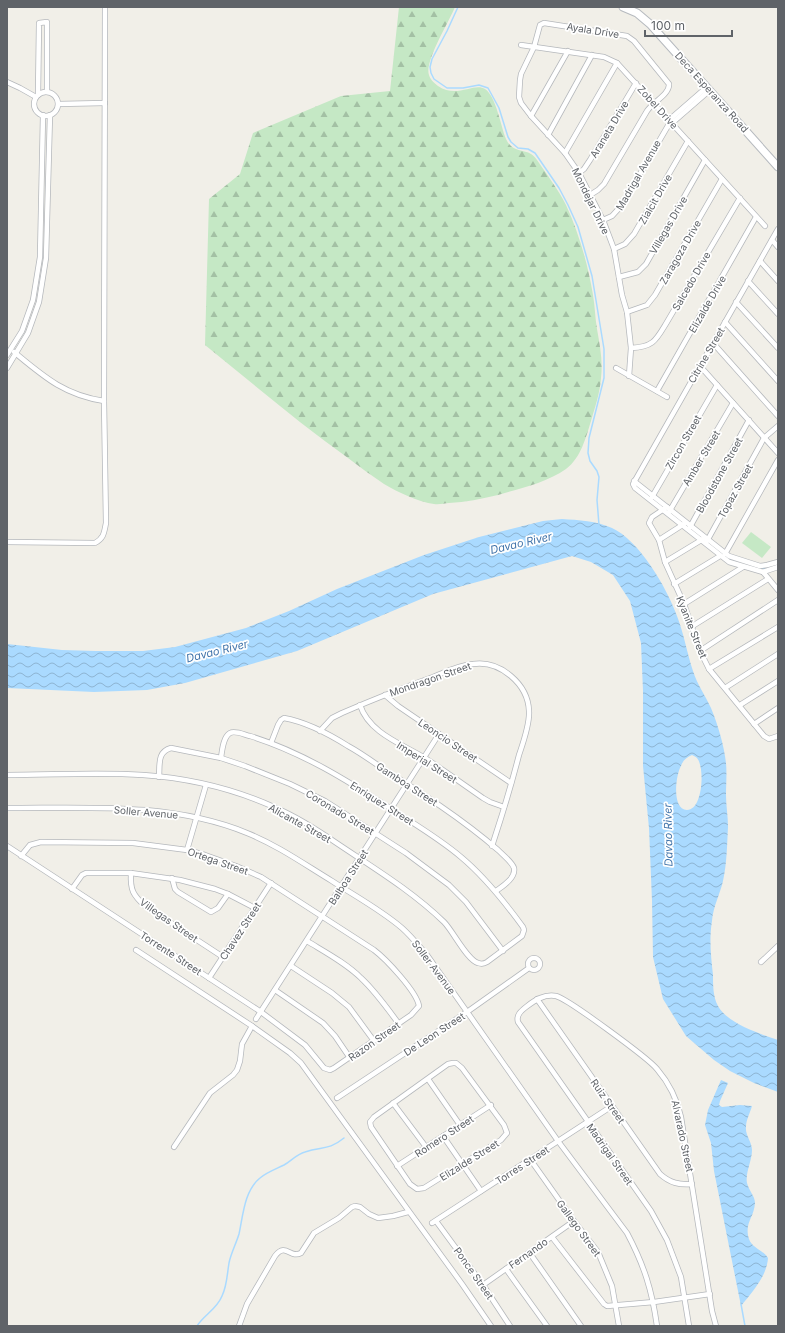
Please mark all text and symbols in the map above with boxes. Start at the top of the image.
scale bar [645,12,732,38]
text: 100 m [651,18,685,33]
street label: Ayala Drive [566,20,620,40]
street label: Deca Esperanza Road [673,49,751,135]
street label: Zobel Drive [635,83,681,131]
street label: Araneta Drive [587,98,631,160]
street label: Madrigal Avenue [613,138,663,212]
street label: Mondejar Drive [570,166,612,236]
street label: Zialcit Drive [636,172,674,226]
street label: Villegas Drive [647,194,689,256]
street label: Zaragoza Drive [657,218,703,286]
street label: Salcedo Drive [669,249,713,312]
street label: Elizalde Drive [686,273,728,335]
street label: Citrine Street [685,324,727,385]
street label: Zircon Street [663,412,704,471]
street label: Amber Street [680,428,723,488]
street label: Bloodstone Street [693,435,745,515]
street label: Topaz Street [715,461,755,520]
water label: Davao River [489,529,554,557]
street label: Kyanite Street [674,594,710,660]
water label: Davao River [185,636,250,665]
street label: Mondragon Street [388,659,473,699]
street label: Leoncio Street [416,716,480,765]
street label: Imperial Street [395,739,460,786]
street label: Gamboa Street [374,760,441,809]
street label: Enriquez Street [348,779,417,828]
street label: Coronado Street [304,787,377,837]
street label: Alicante Street [267,801,334,845]
water label: Davao River [660,802,676,867]
street label: Soller Avenue [113,803,179,821]
street label: Ortega Street [186,845,251,877]
street label: Balboa Street [326,847,371,907]
street label: Villegas Street [138,896,201,945]
street label: Chavez Street [217,899,263,962]
street label: Torrente Street [138,929,205,978]
street label: Soller Avenue [410,938,458,997]
street label: De Leon Street [401,1009,467,1058]
street label: Razon Street [346,1018,403,1063]
street label: Ruiz Street [588,1077,628,1126]
street label: Alvarado Street [670,1099,697,1174]
street label: Romero Street [412,1112,476,1159]
street label: Madrigal Street [584,1121,636,1188]
street label: Elizalde Street [437,1137,501,1183]
street label: Torres Street [493,1143,552,1187]
street label: Gallego Street [554,1197,604,1259]
street label: Fernando [506,1235,550,1271]
street label: Ponce Street [452,1245,497,1302]

